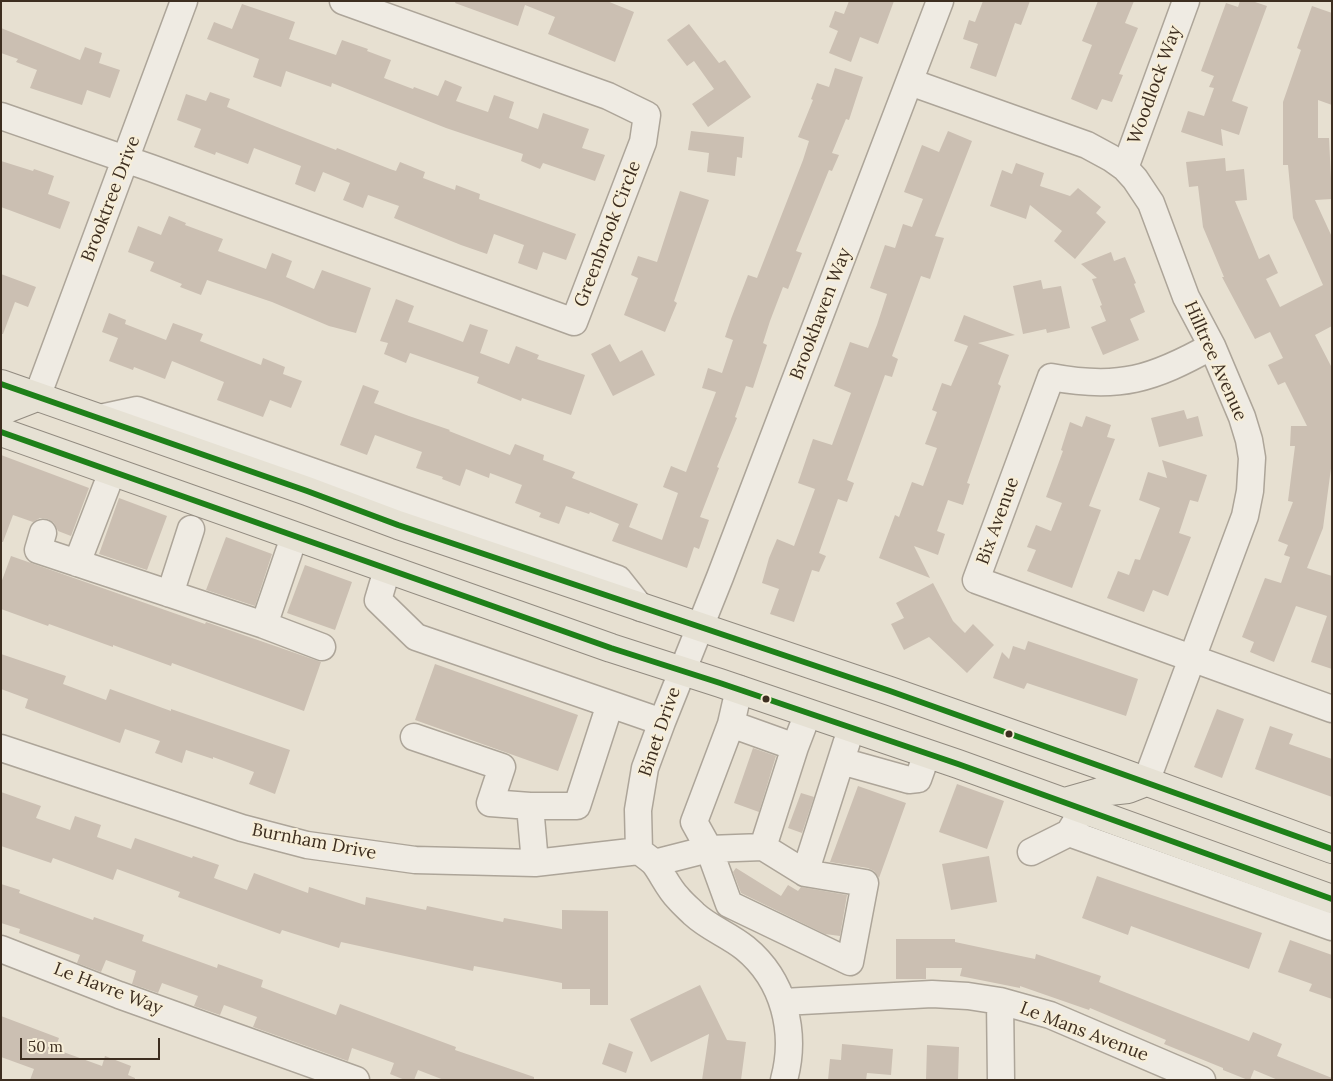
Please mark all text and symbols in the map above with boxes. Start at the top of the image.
street label: Woodlock Way [1124,23,1186,147]
street label: Brooktree Drive [77,133,145,265]
street label: Greenbrook Circle [570,158,646,310]
street label: Brookhaven Way [786,245,856,383]
street label: Hilltree Avenue [1179,298,1251,424]
street label: Bix Avenue [972,474,1024,568]
street label: Binet Drive [635,684,685,780]
unlabelled marker [761,694,771,704]
unlabelled marker [1004,729,1014,739]
street label: Burnham Drive [250,819,378,865]
street label: Le Havre Way [50,958,166,1020]
street label: Le Mans Avenue [1017,998,1151,1066]
scale bar [22,1028,162,1060]
text: 50 m [28,1037,63,1056]

